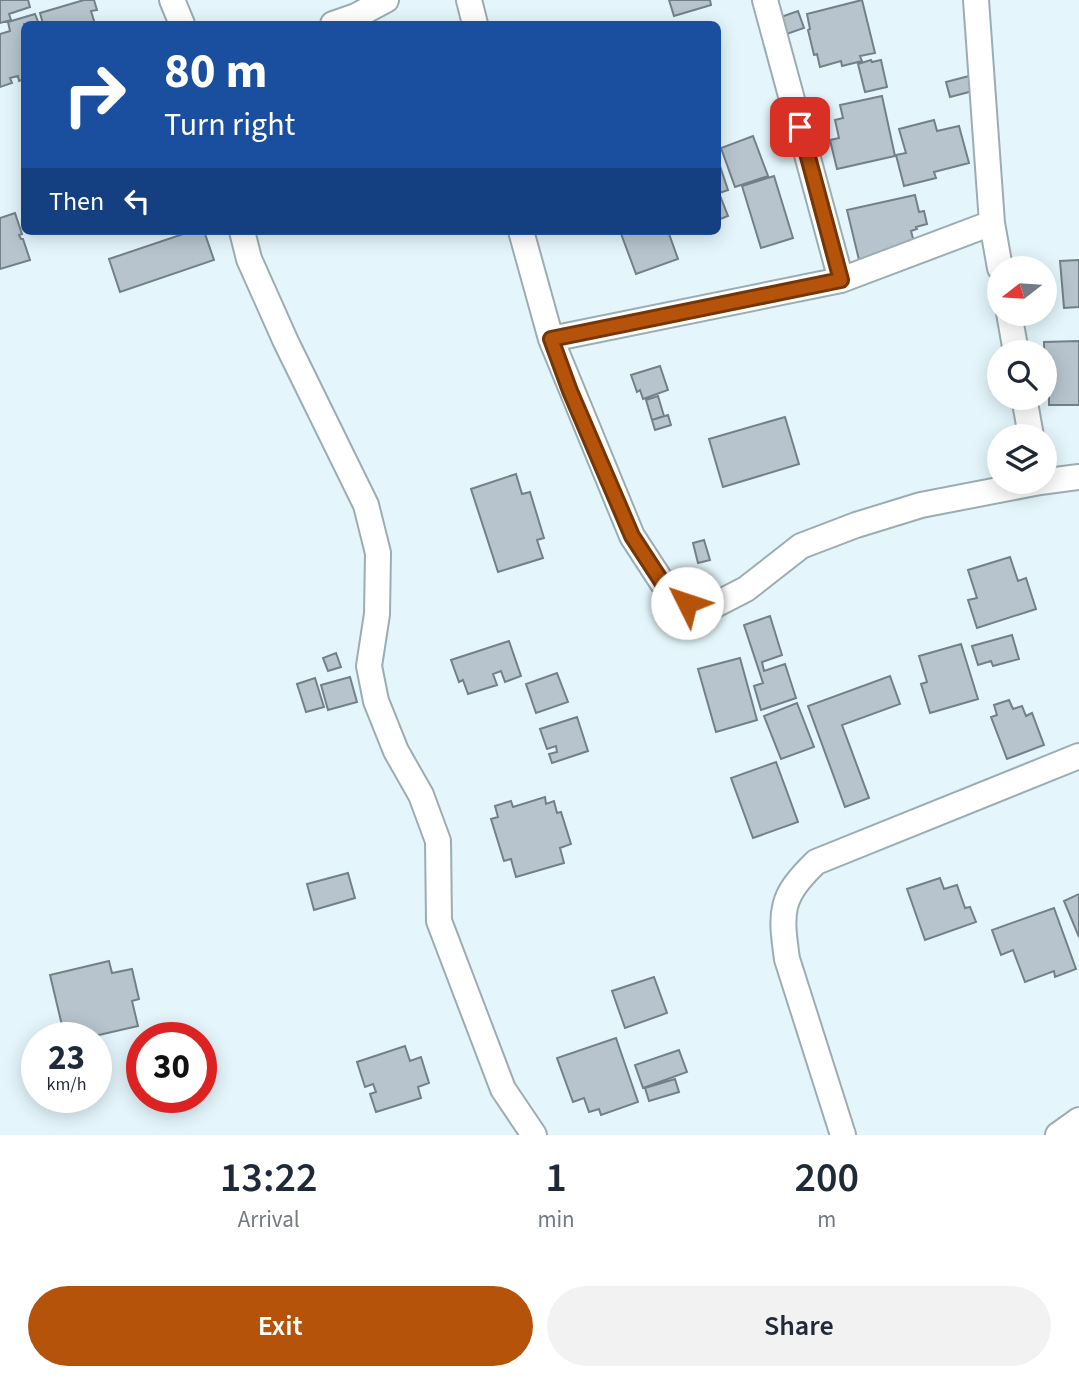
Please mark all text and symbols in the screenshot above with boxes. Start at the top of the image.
text: 80 m [164,37,268,107]
icon: right [49,49,140,140]
pin [770,97,830,157]
text: Turn right [164,102,295,148]
icon: arrive [781,108,819,146]
icon: left [118,182,156,220]
text: Then [49,183,104,220]
north arrow [987,256,1057,326]
map controls [987,256,1057,494]
button: search [987,340,1057,410]
button: layers [987,424,1057,494]
position arrow [650,566,724,640]
speed limit sign: 30 [126,1022,217,1113]
text: 23 [48,1033,85,1083]
text: km/h [47,1072,86,1097]
text: 13:22 [220,1148,318,1208]
text: 1 [545,1148,567,1208]
text: 200 [795,1148,859,1208]
text: Arrival [238,1203,300,1236]
text: min [537,1203,575,1236]
text: m [817,1203,836,1236]
button: Exit [28,1286,533,1366]
button: Share [547,1286,1051,1366]

